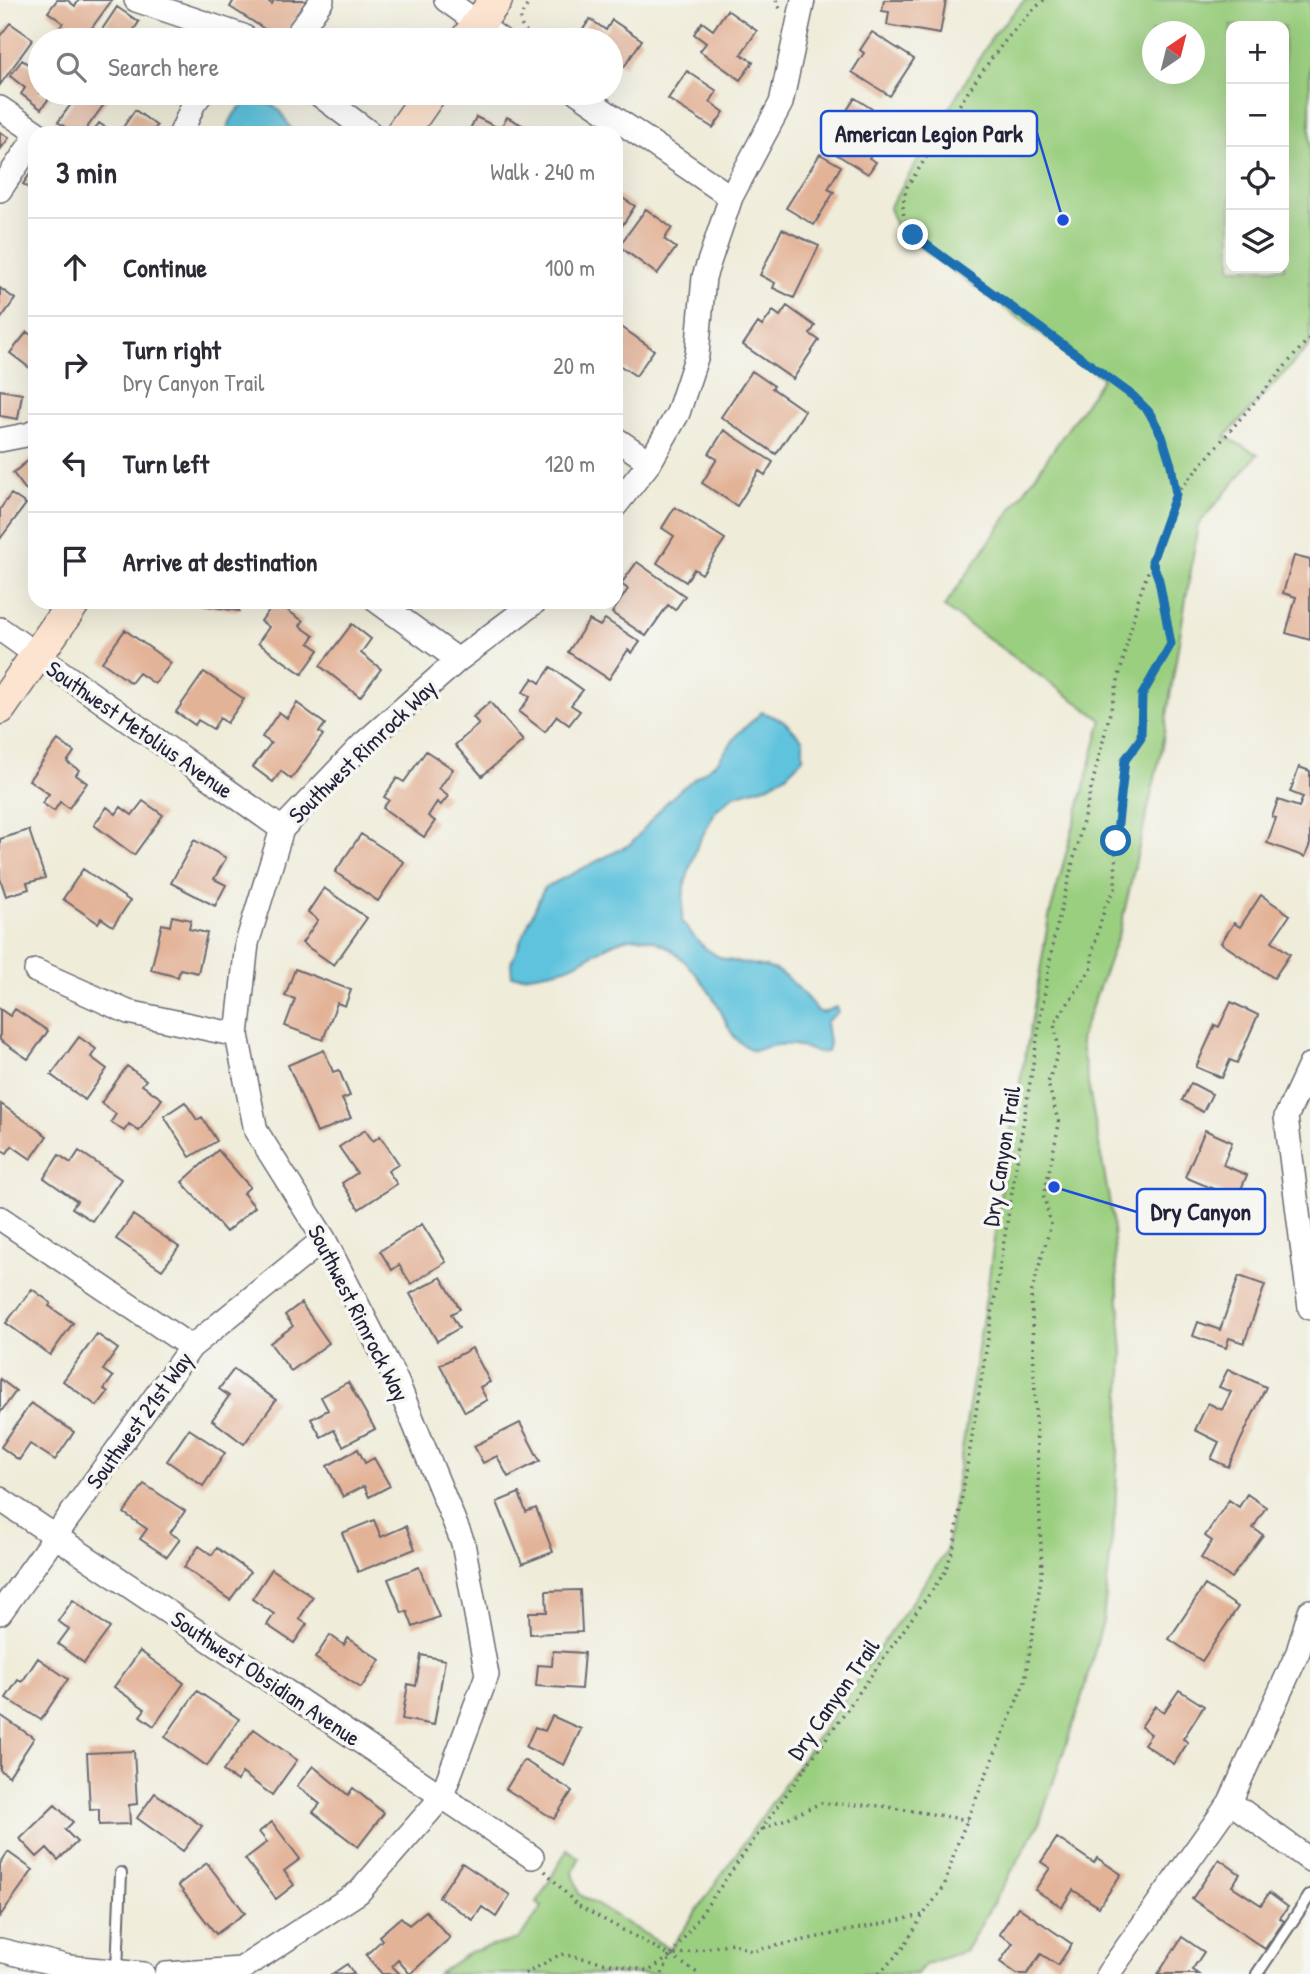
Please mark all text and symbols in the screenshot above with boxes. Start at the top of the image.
north arrow [1142,21,1205,84]
map controls [1226,21,1289,273]
button: + [1226,21,1289,84]
search box [28,28,623,105]
icon: search [52,48,90,86]
text: Search here [108,49,219,84]
button: − [1226,84,1289,147]
callout: American Legion Park [821,111,1037,156]
text: American Legion Park [835,117,1023,150]
button: locate [1226,147,1289,210]
text: 3 min [56,152,117,192]
text: Walk · 240 m [490,156,595,187]
button: layers [1226,210,1289,273]
route end [897,219,928,250]
icon: ahead [56,248,94,286]
text: Continue [123,250,207,285]
text: 100 m [545,252,595,283]
text: Turn right [123,332,221,367]
icon: right [56,346,94,384]
text: 20 m [553,350,595,381]
text: Dry Canyon Trail [123,367,264,398]
icon: left [56,444,94,482]
text: Turn left [123,446,209,481]
text: 120 m [545,448,595,479]
icon: arrive [56,542,94,580]
text: Arrive at destination [123,544,318,579]
street label: Southwest Metolius Avenue [40,653,240,805]
street label: Southwest Rimrock Way [281,672,443,830]
route start [1100,825,1131,856]
street label: Dry Canyon Trail [975,1083,1028,1228]
callout: Dry Canyon [1137,1189,1265,1234]
text: Dry Canyon [1151,1195,1251,1228]
street label: Southwest Rimrock Way [301,1219,417,1407]
street label: Southwest 21st Way [79,1345,199,1495]
street label: Southwest Obsidian Avenue [165,1603,367,1753]
street label: Dry Canyon Trail [780,1631,887,1766]

